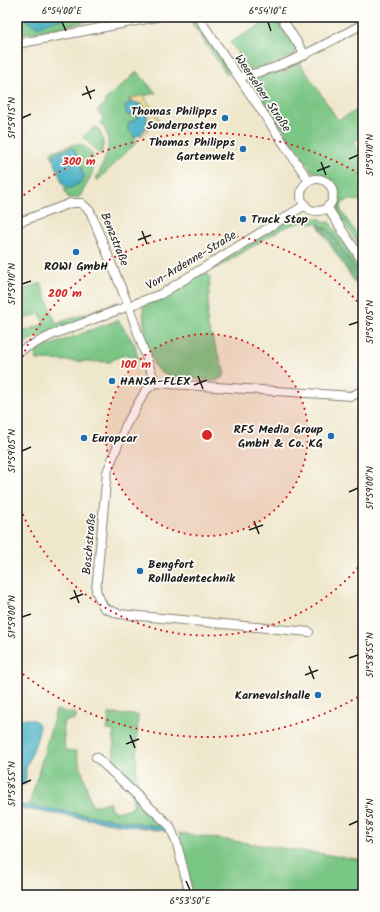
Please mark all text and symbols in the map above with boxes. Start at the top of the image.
text: 6°54'00"E [42,3,83,19]
text: 6°54'10"E [249,3,288,19]
street label: Weerseloer Straße [229,51,296,137]
text: 51°59'15"N [4,97,20,139]
place label: Thomas Philipps Sonderposten [131,102,217,135]
marker: Thomas Philipps Sonderposten [220,113,230,123]
place label: Thomas Philipps Gartenwelt [149,133,236,166]
text: 51°59'10"N [362,134,378,176]
marker: Thomas Philipps Gartenwelt [238,144,248,154]
text: 300 m [61,152,96,171]
street label: Benzstraße [95,209,134,269]
place label: Truck Stop [251,210,309,229]
marker: Truck Stop [238,214,248,224]
street label: Von-Ardenne-Straße [142,225,241,295]
marker: ROWI GmbH [71,247,81,257]
place label: ROWI GmbH [44,257,108,276]
text: 51°59'10"N [4,263,20,305]
text: 200 m [48,284,82,303]
text: 51°59'05"N [362,300,378,344]
text: 100 m [121,355,151,374]
place label: HANSA-FLEX [120,372,191,391]
marker: HANSA-FLEX [107,376,117,386]
place label: RFS Media Group GmbH & Co. KG [234,420,324,453]
centre of rings [200,428,214,442]
text: 51°59'05"N [4,429,20,473]
place label: Europcar [92,429,138,448]
marker: RFS Media Group GmbH & Co. KG [326,431,336,441]
marker: Europcar [79,433,89,443]
text: 51°59'00"N [362,466,378,510]
street label: Boschstraße [77,512,102,576]
place label: Bengfort Rollladentechnik [148,555,236,588]
marker: Bengfort Rollladentechnik [135,566,145,576]
text: 51°59'00"N [4,595,20,639]
text: 51°58'55"N [362,632,378,678]
place label: Karnevalshalle [235,686,310,705]
marker: Karnevalshalle [313,690,323,700]
text: 51°58'55"N [4,761,20,807]
text: 51°58'50"N [362,798,378,844]
text: 6°53'50"E [169,893,212,909]

